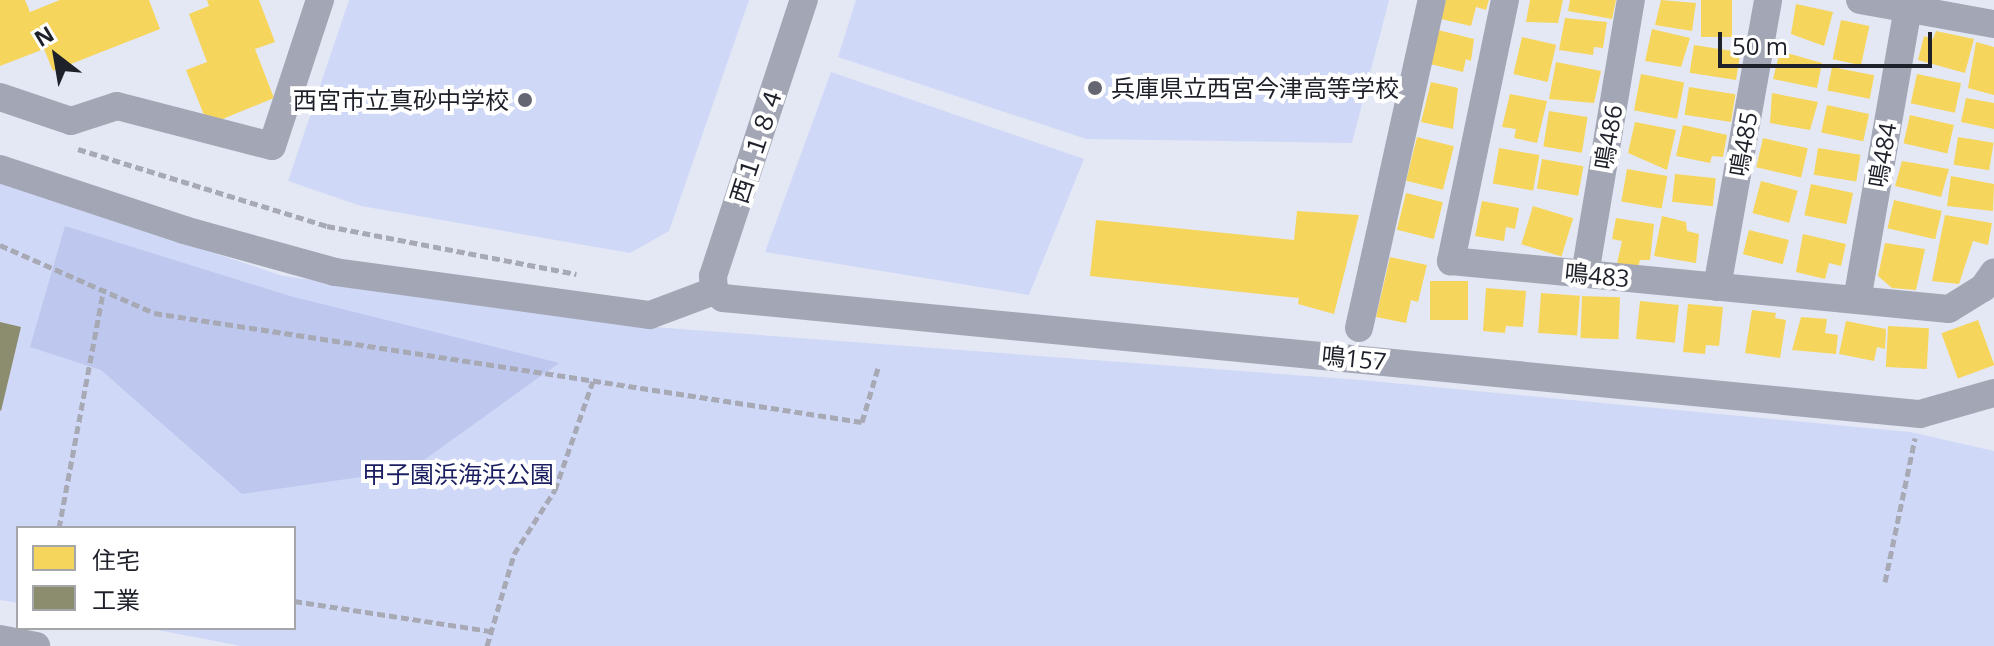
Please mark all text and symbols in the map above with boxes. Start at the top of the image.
north arrow [16,16,96,96]
scale bar [1722,16,1936,66]
text: N [28,18,59,53]
text: 50 m [1732,29,1788,62]
place label: 兵庫県立西宮今津高等学校 [1111,74,1399,102]
marker: 兵庫県立西宮今津高等学校 [1086,79,1104,97]
street label: 西１１８４ [724,83,788,207]
place label: 西宮市立真砂中学校 [293,86,509,114]
marker: 西宮市立真砂中学校 [516,91,534,109]
street label: 鳴486 [1588,102,1628,172]
street label: 鳴485 [1723,109,1763,179]
street label: 鳴484 [1862,120,1902,190]
street label: 鳴483 [1563,257,1631,293]
street label: 鳴157 [1320,340,1388,376]
park label: 甲子園浜海浜公園 [362,460,554,488]
legend [16,526,296,630]
text: 住宅 [92,543,140,576]
text: 工業 [92,583,140,616]

